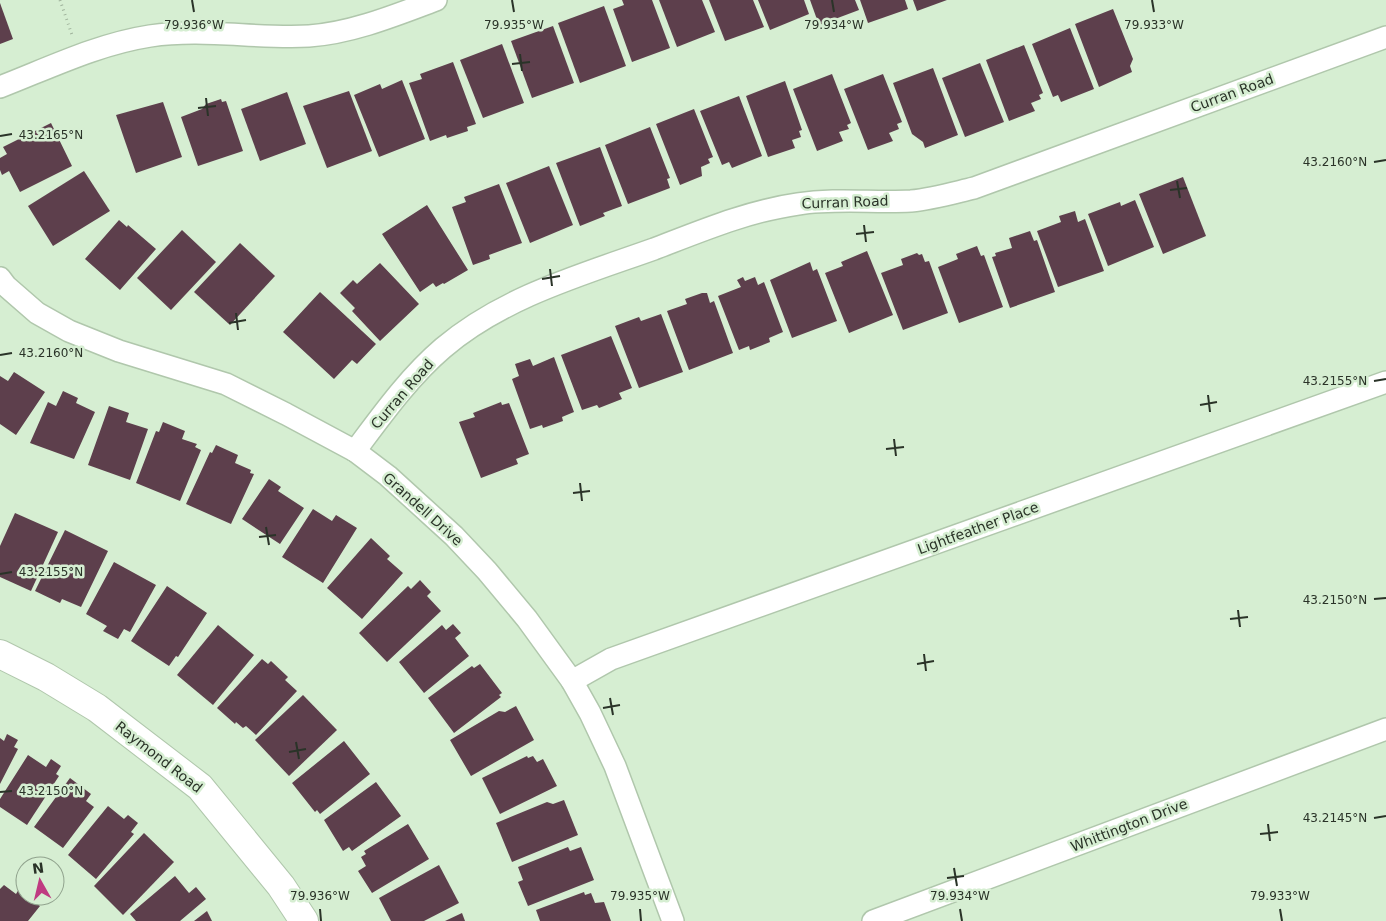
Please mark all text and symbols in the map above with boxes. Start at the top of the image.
text: 79.936°W [164,18,224,32]
text: 79.935°W [484,18,544,32]
text: 79.934°W [804,18,864,32]
text: 79.933°W [1124,18,1184,32]
street label: Curran Road [1188,71,1276,115]
text: 43.2165°N [19,128,83,142]
text: 43.2160°N [1303,155,1367,169]
street label: Curran Road [801,192,889,212]
text: 43.2160°N [19,346,83,360]
street label: Curran Road [367,356,437,432]
text: 43.2155°N [1303,374,1367,388]
street label: Grandell Drive [380,469,466,549]
street label: Lightfeather Place [915,499,1041,557]
text: 43.2155°N [19,565,83,579]
text: 43.2150°N [1303,593,1367,607]
street label: Raymond Road [112,718,206,796]
text: 43.2150°N [19,784,83,798]
street label: Whittington Drive [1068,795,1190,855]
text: 43.2145°N [1303,811,1367,825]
north arrow [15,856,65,906]
text: N [31,859,45,877]
text: 79.936°W [290,889,350,903]
text: 79.935°W [610,889,670,903]
text: 79.934°W [930,889,990,903]
text: 79.933°W [1250,889,1310,903]

